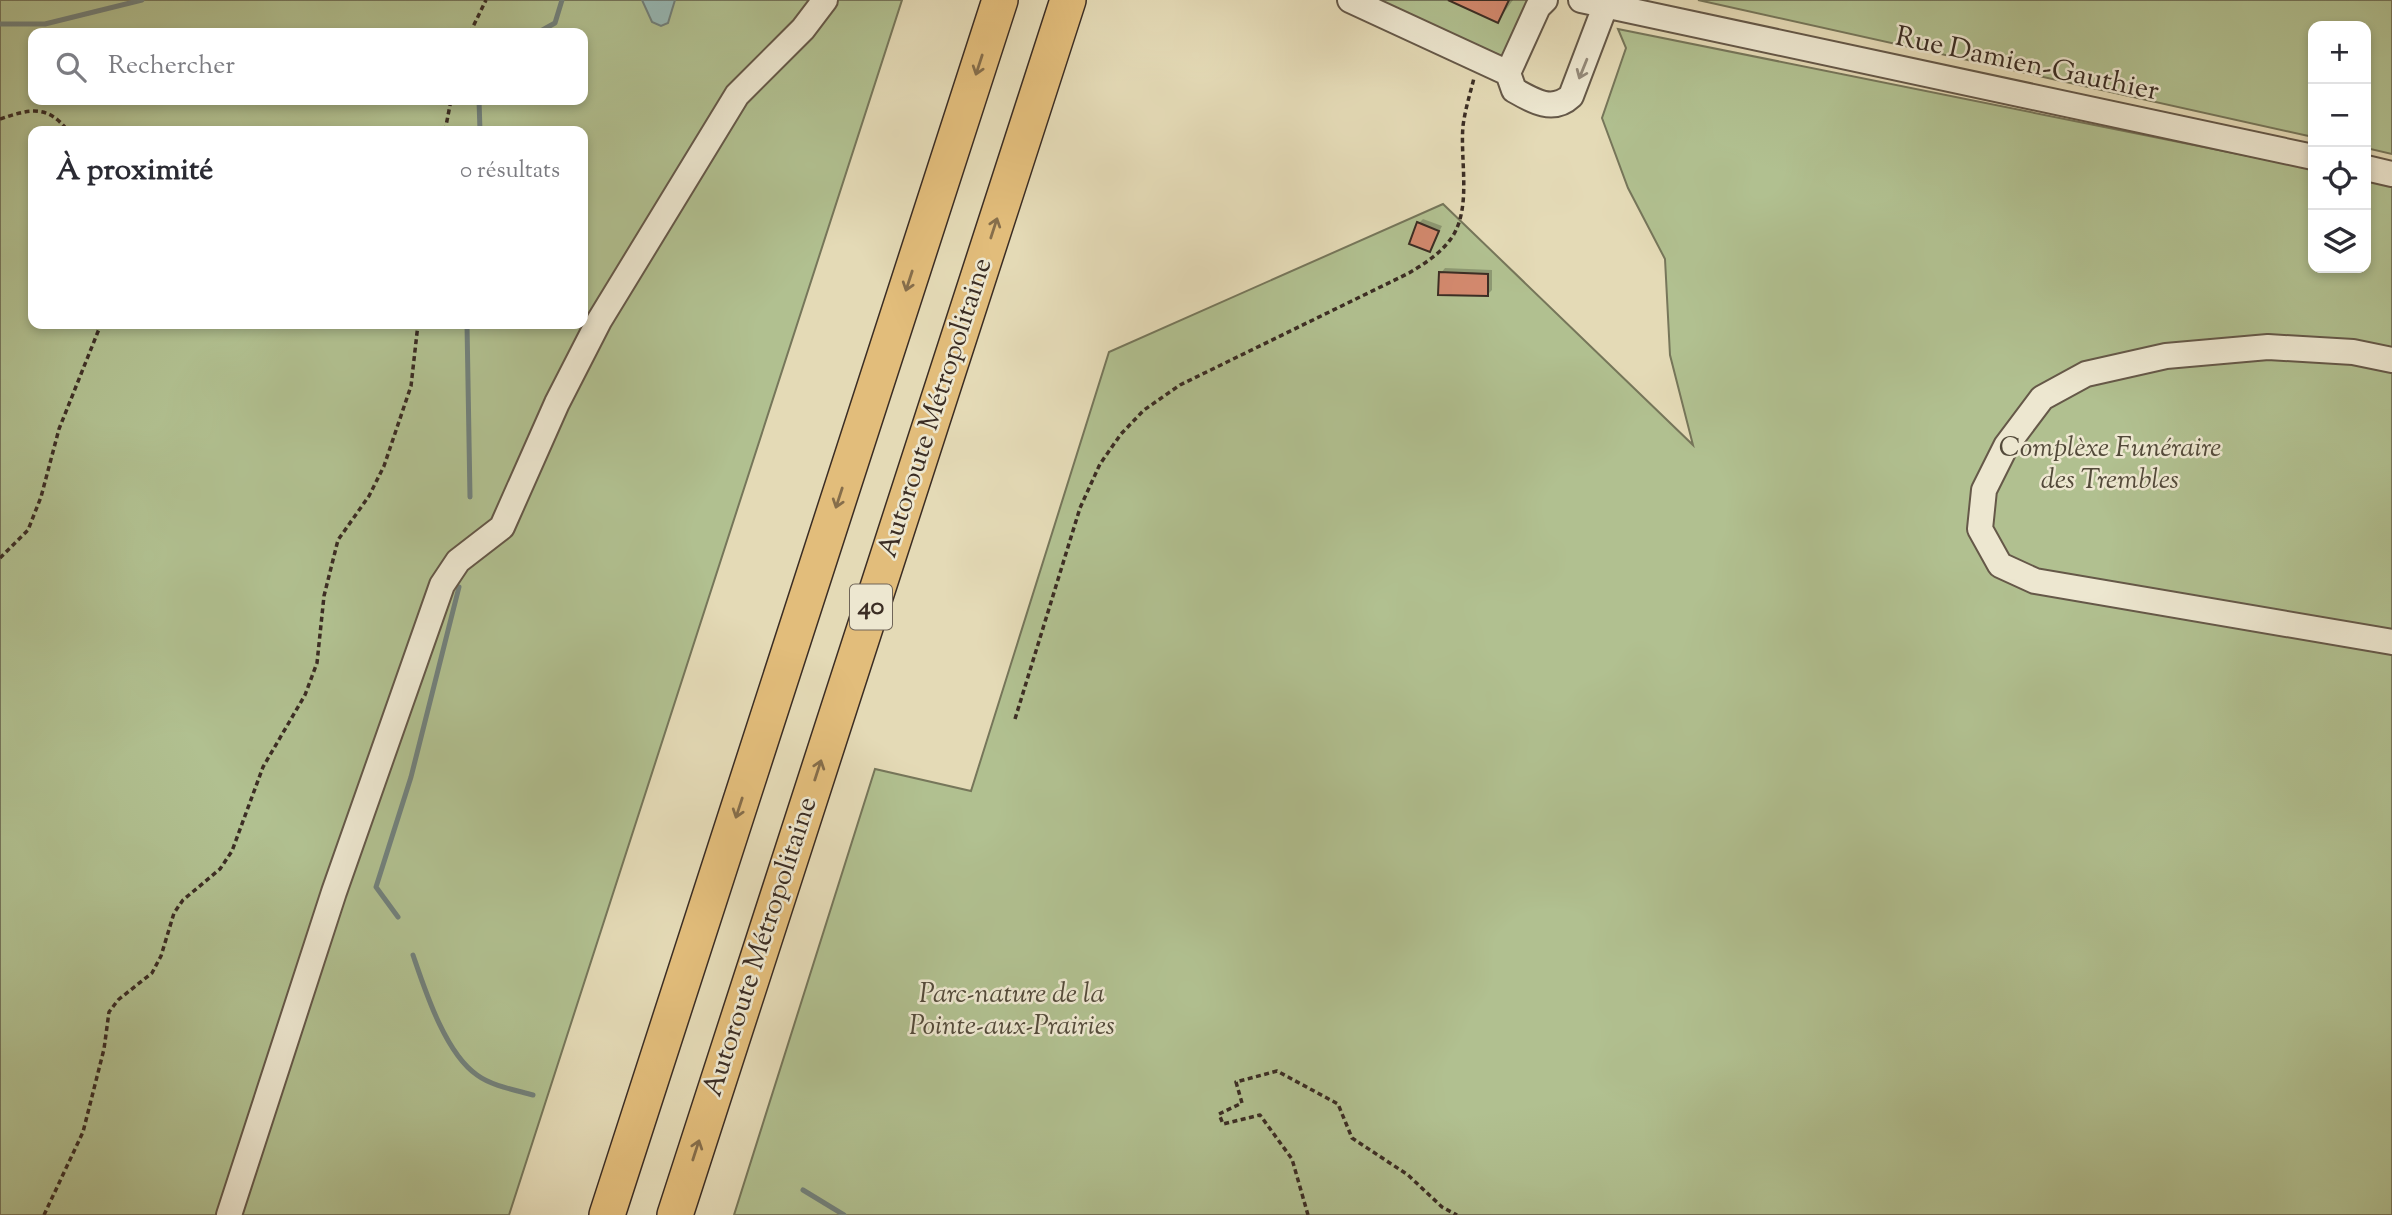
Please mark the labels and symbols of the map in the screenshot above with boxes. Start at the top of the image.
street label: Rue Damien-Gauthier [1892,18,2163,113]
one-way arrow [972,54,985,76]
one-way arrow [1576,57,1589,79]
one-way arrow [989,217,1001,239]
street label: Autoroute Métropolitaine [869,253,1003,563]
one-way arrow [902,270,915,292]
park label: Complèxe Funéraire des Trembles [1999,429,2221,501]
one-way arrow [832,487,845,509]
road number: 40 [850,584,892,629]
one-way arrow [812,759,825,781]
street label: Autoroute Métropolitaine [694,792,828,1102]
one-way arrow [732,796,745,818]
park label: Parc-nature de la Pointe-aux-Prairies [909,975,1115,1047]
one-way arrow [690,1139,703,1161]

